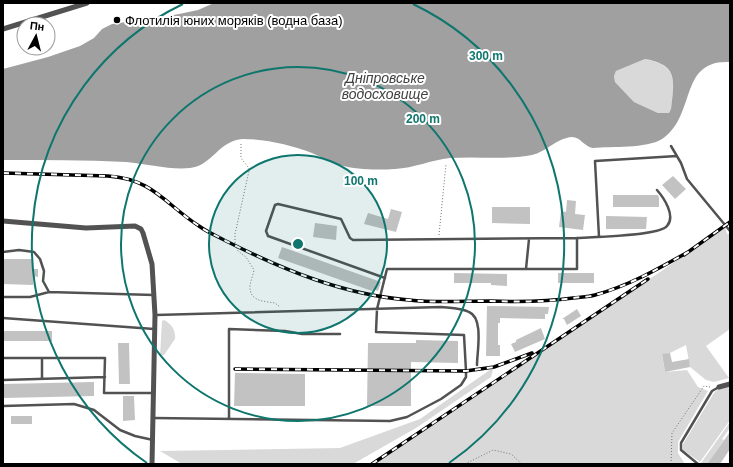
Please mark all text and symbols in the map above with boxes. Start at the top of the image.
place label: Флотилія юних моряків (водна база) [125,13,343,28]
marker: Флотилія юних моряків (водна база) [112,15,122,25]
north arrow [16,16,56,56]
text: Пн [29,19,45,33]
text: 300 m [469,49,503,63]
water label: Дніпровське водосховище [342,70,428,102]
text: 200 m [406,112,440,126]
text: 100 m [344,174,378,188]
centre of rings [291,237,305,251]

